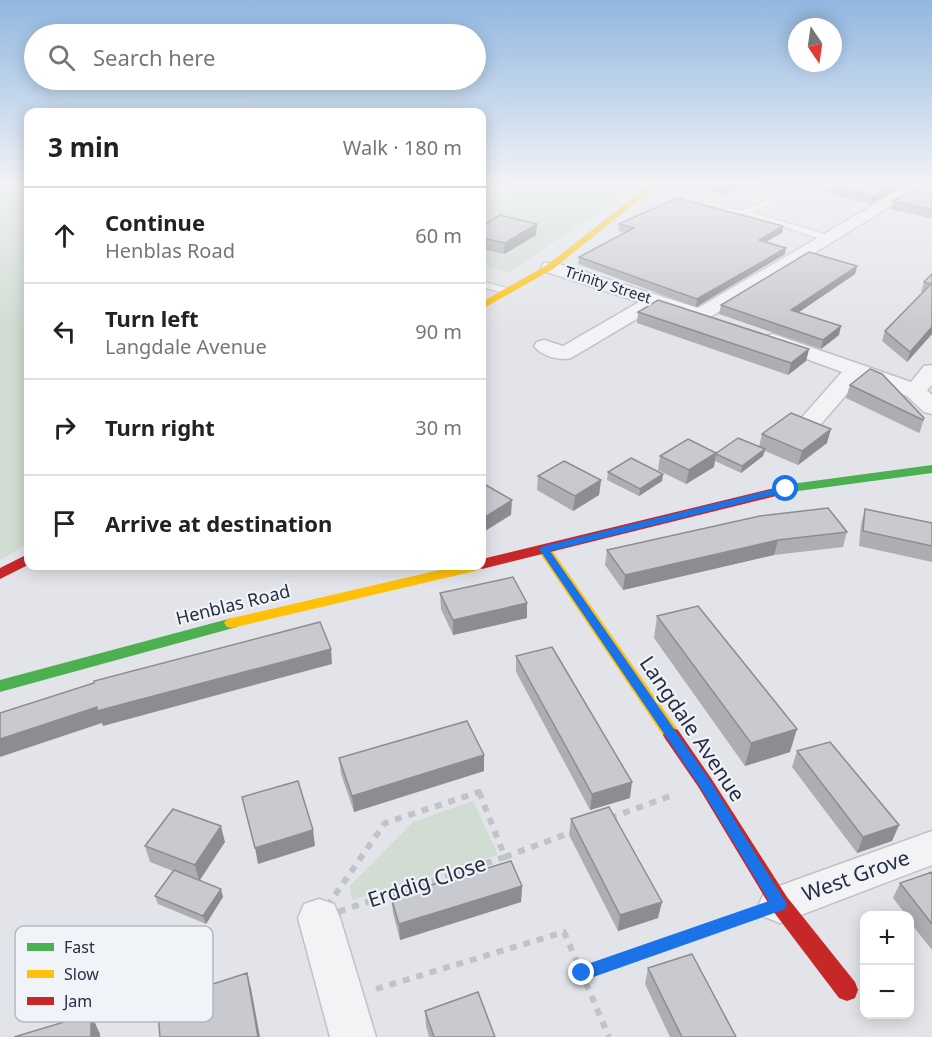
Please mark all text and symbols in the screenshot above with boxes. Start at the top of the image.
north arrow [788,18,842,72]
search box [24,24,486,90]
icon: search [45,41,78,74]
text: Search here [93,42,215,72]
text: 3 min [48,129,120,165]
text: Walk · 180 m [343,134,462,161]
text: Continue [105,207,205,237]
icon: ahead [48,219,81,252]
text: 60 m [415,222,462,249]
text: Henblas Road [105,237,235,264]
street label: Trinity Street [563,261,655,308]
text: Turn left [105,303,199,333]
icon: left [48,315,81,348]
text: 90 m [415,318,462,345]
text: Langdale Avenue [105,333,267,360]
icon: right [48,411,81,444]
text: Turn right [105,412,215,442]
text: 30 m [415,414,462,441]
route start [772,475,798,501]
icon: arrive [48,507,81,540]
text: Arrive at destination [105,508,332,538]
street label: Henblas Road [173,578,292,630]
street label: Langdale Avenue [634,650,752,807]
street label: West Grove [798,843,913,907]
street label: Erddig Close [364,849,489,913]
map controls [860,911,914,1019]
button: + [860,911,914,965]
legend [15,926,213,1022]
text: Fast [64,936,95,958]
route end [568,959,594,985]
text: Slow [64,963,99,985]
button: − [860,965,914,1019]
text: Jam [62,990,92,1012]

